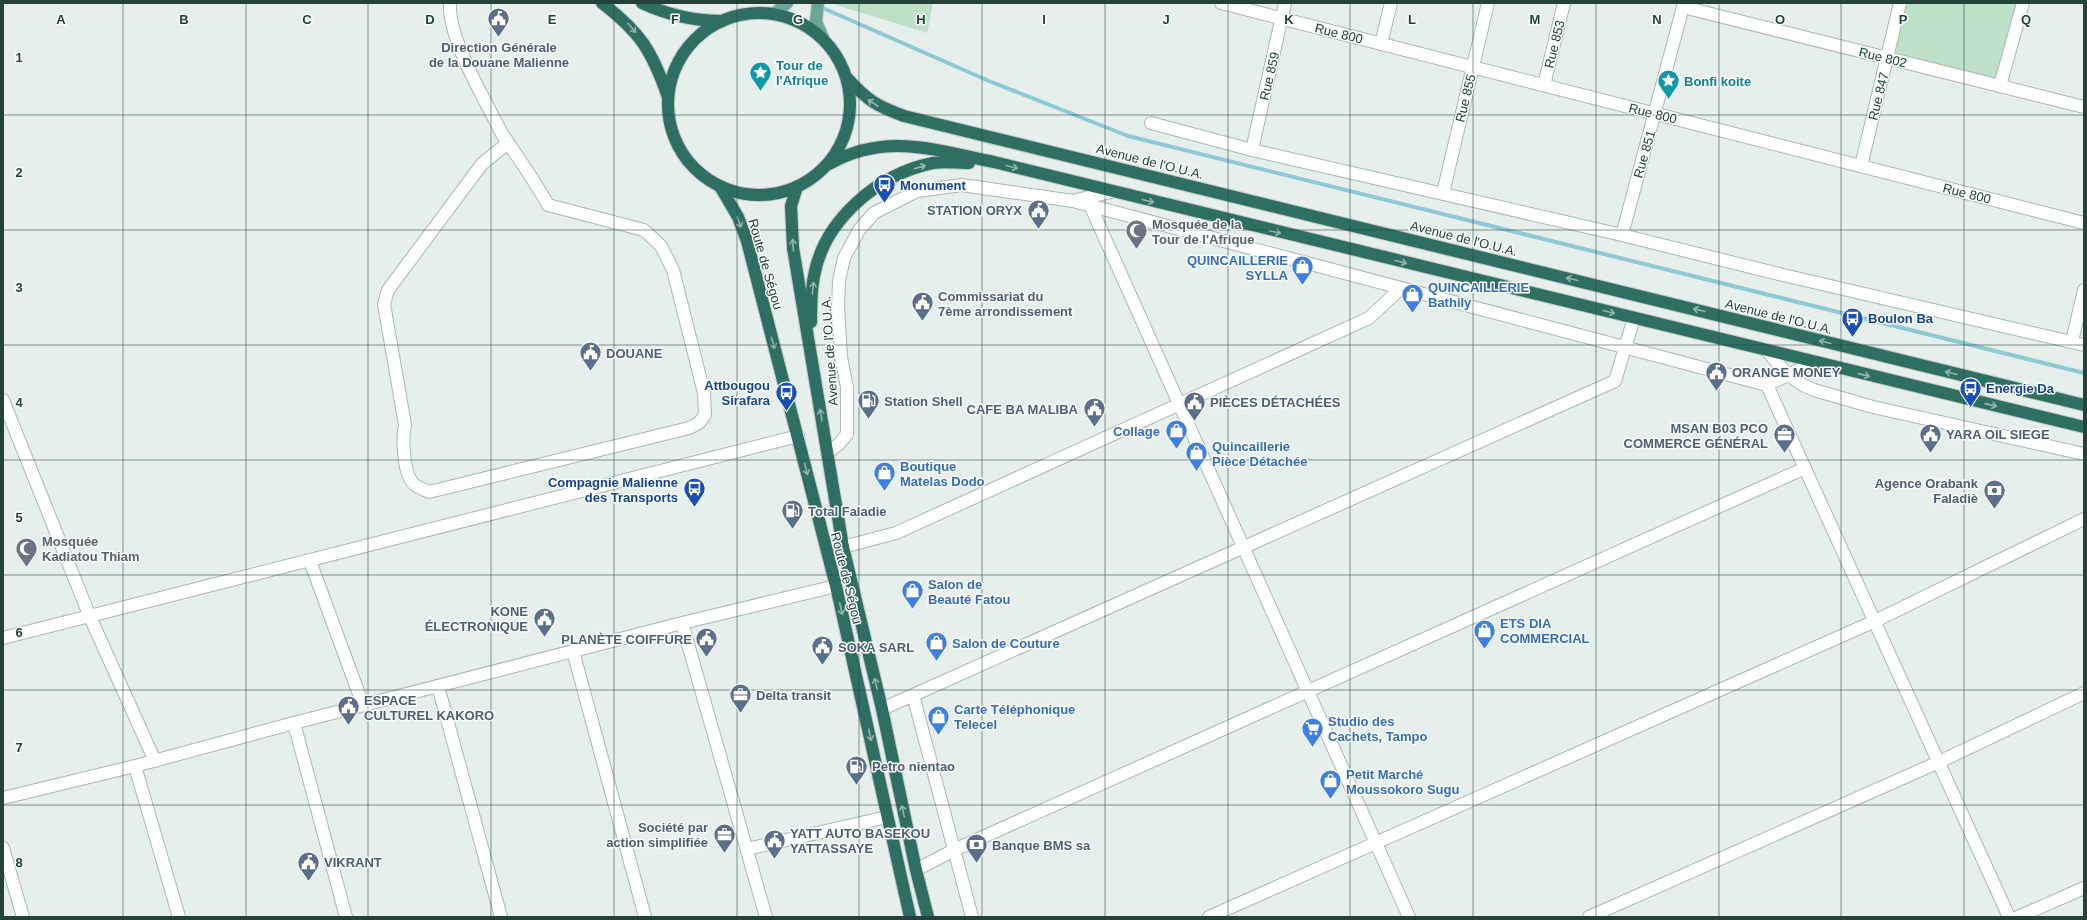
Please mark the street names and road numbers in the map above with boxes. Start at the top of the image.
street label: Rue 853 [1541,18,1568,70]
street label: Rue 800 [1313,20,1365,47]
street label: Rue 802 [1857,44,1909,71]
street label: Rue 859 [1257,50,1282,102]
street label: Rue 847 [1865,70,1892,122]
street label: Rue 855 [1452,72,1479,124]
street label: Rue 800 [1627,100,1679,127]
street label: Rue 851 [1630,128,1658,180]
street label: Avenue de l'O.U.A. [1095,141,1205,182]
street label: Rue 800 [1941,180,1993,207]
street label: Route de Ségou [745,217,786,311]
street label: Avenue de l'O.U.A. [1409,218,1519,259]
street label: Avenue de l'O.U.A. [818,296,841,406]
street label: Avenue de l'O.U.A. [1724,296,1834,337]
street label: Route de Ségou [828,531,865,626]

